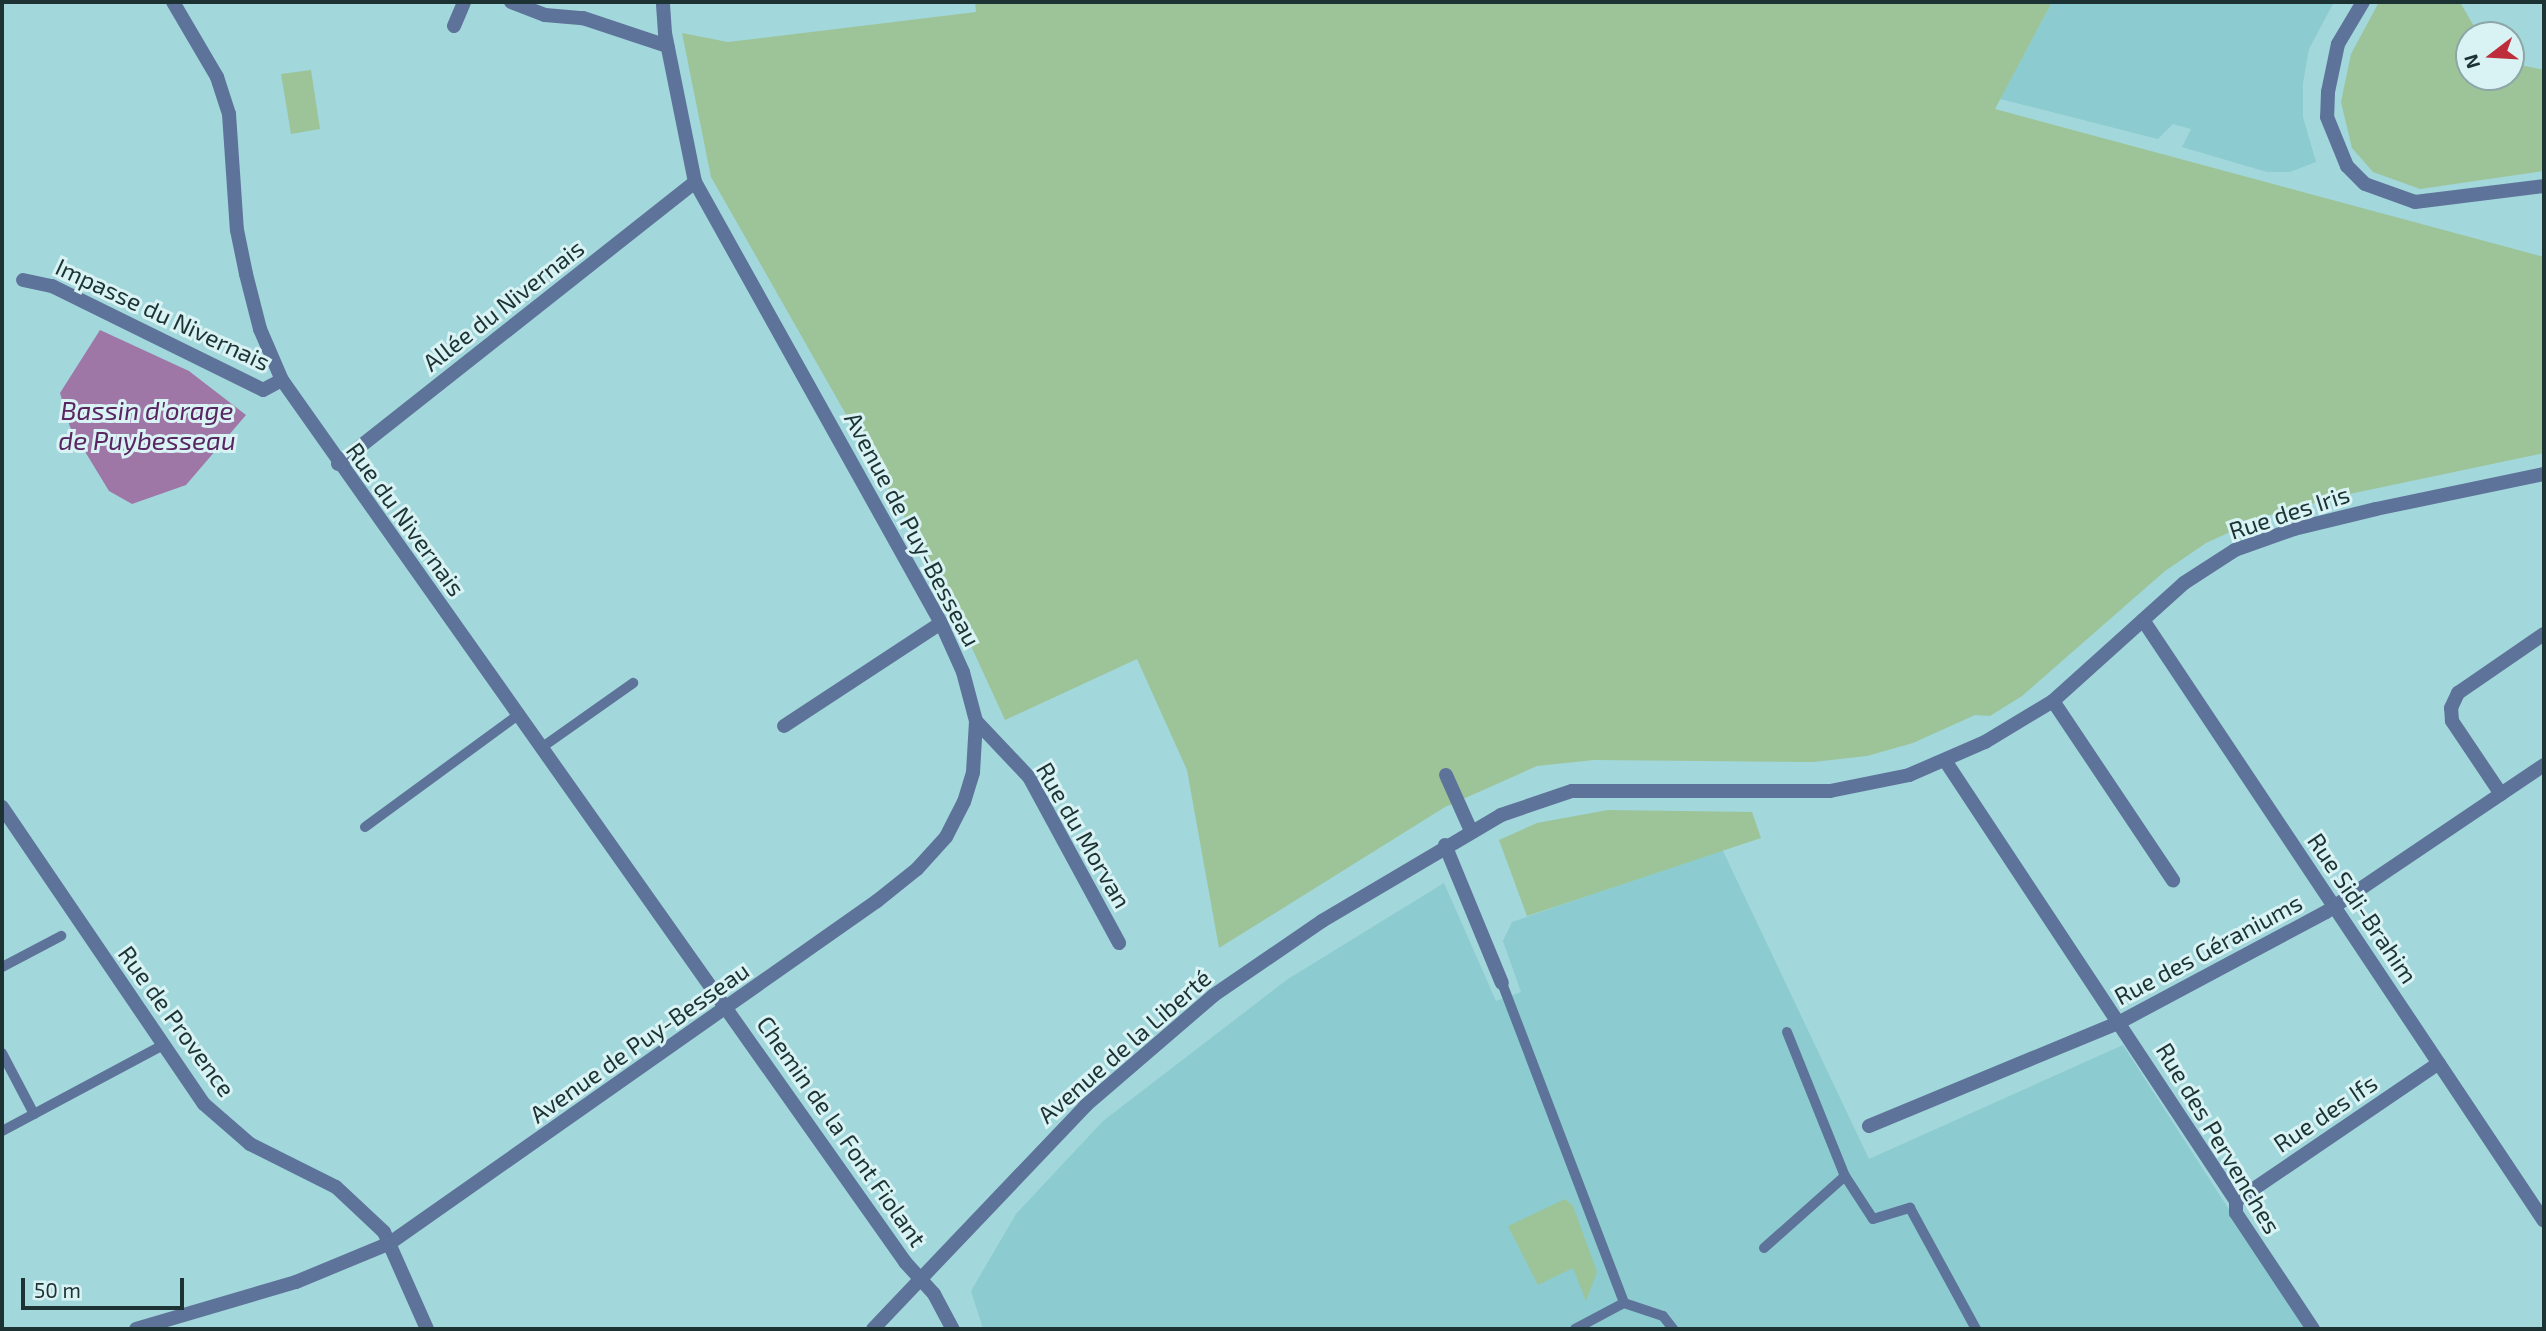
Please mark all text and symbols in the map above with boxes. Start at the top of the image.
north arrow [2455,21,2525,91]
text: N [2458,52,2484,72]
street label: Allée du Nivernais [417,233,589,377]
street label: Impasse du Nivernais [51,252,275,376]
water label: Bassin d'orage de Puybesseau [58,394,236,456]
street label: Avenue de Puy-Besseau [839,407,987,651]
street label: Rue du Nivernais [341,437,471,601]
street label: Rue des Iris [2225,479,2353,545]
street label: Rue du Morvan [1031,757,1137,913]
street label: Rue Sidi-Brahim [2302,827,2424,989]
street label: Rue des Géraniums [2109,887,2307,1011]
street label: Rue de Provence [113,940,241,1102]
street label: Avenue de Puy-Besseau [524,955,754,1129]
street label: Avenue de la Liberté [1032,963,1216,1129]
street label: Chemin de la Font Fiolant [751,1010,933,1252]
street label: Rue des Pervenches [2151,1037,2287,1239]
street label: Rue des Ifs [2268,1068,2382,1158]
scale bar [24,1264,187,1308]
text: 50 m [34,1277,81,1302]

